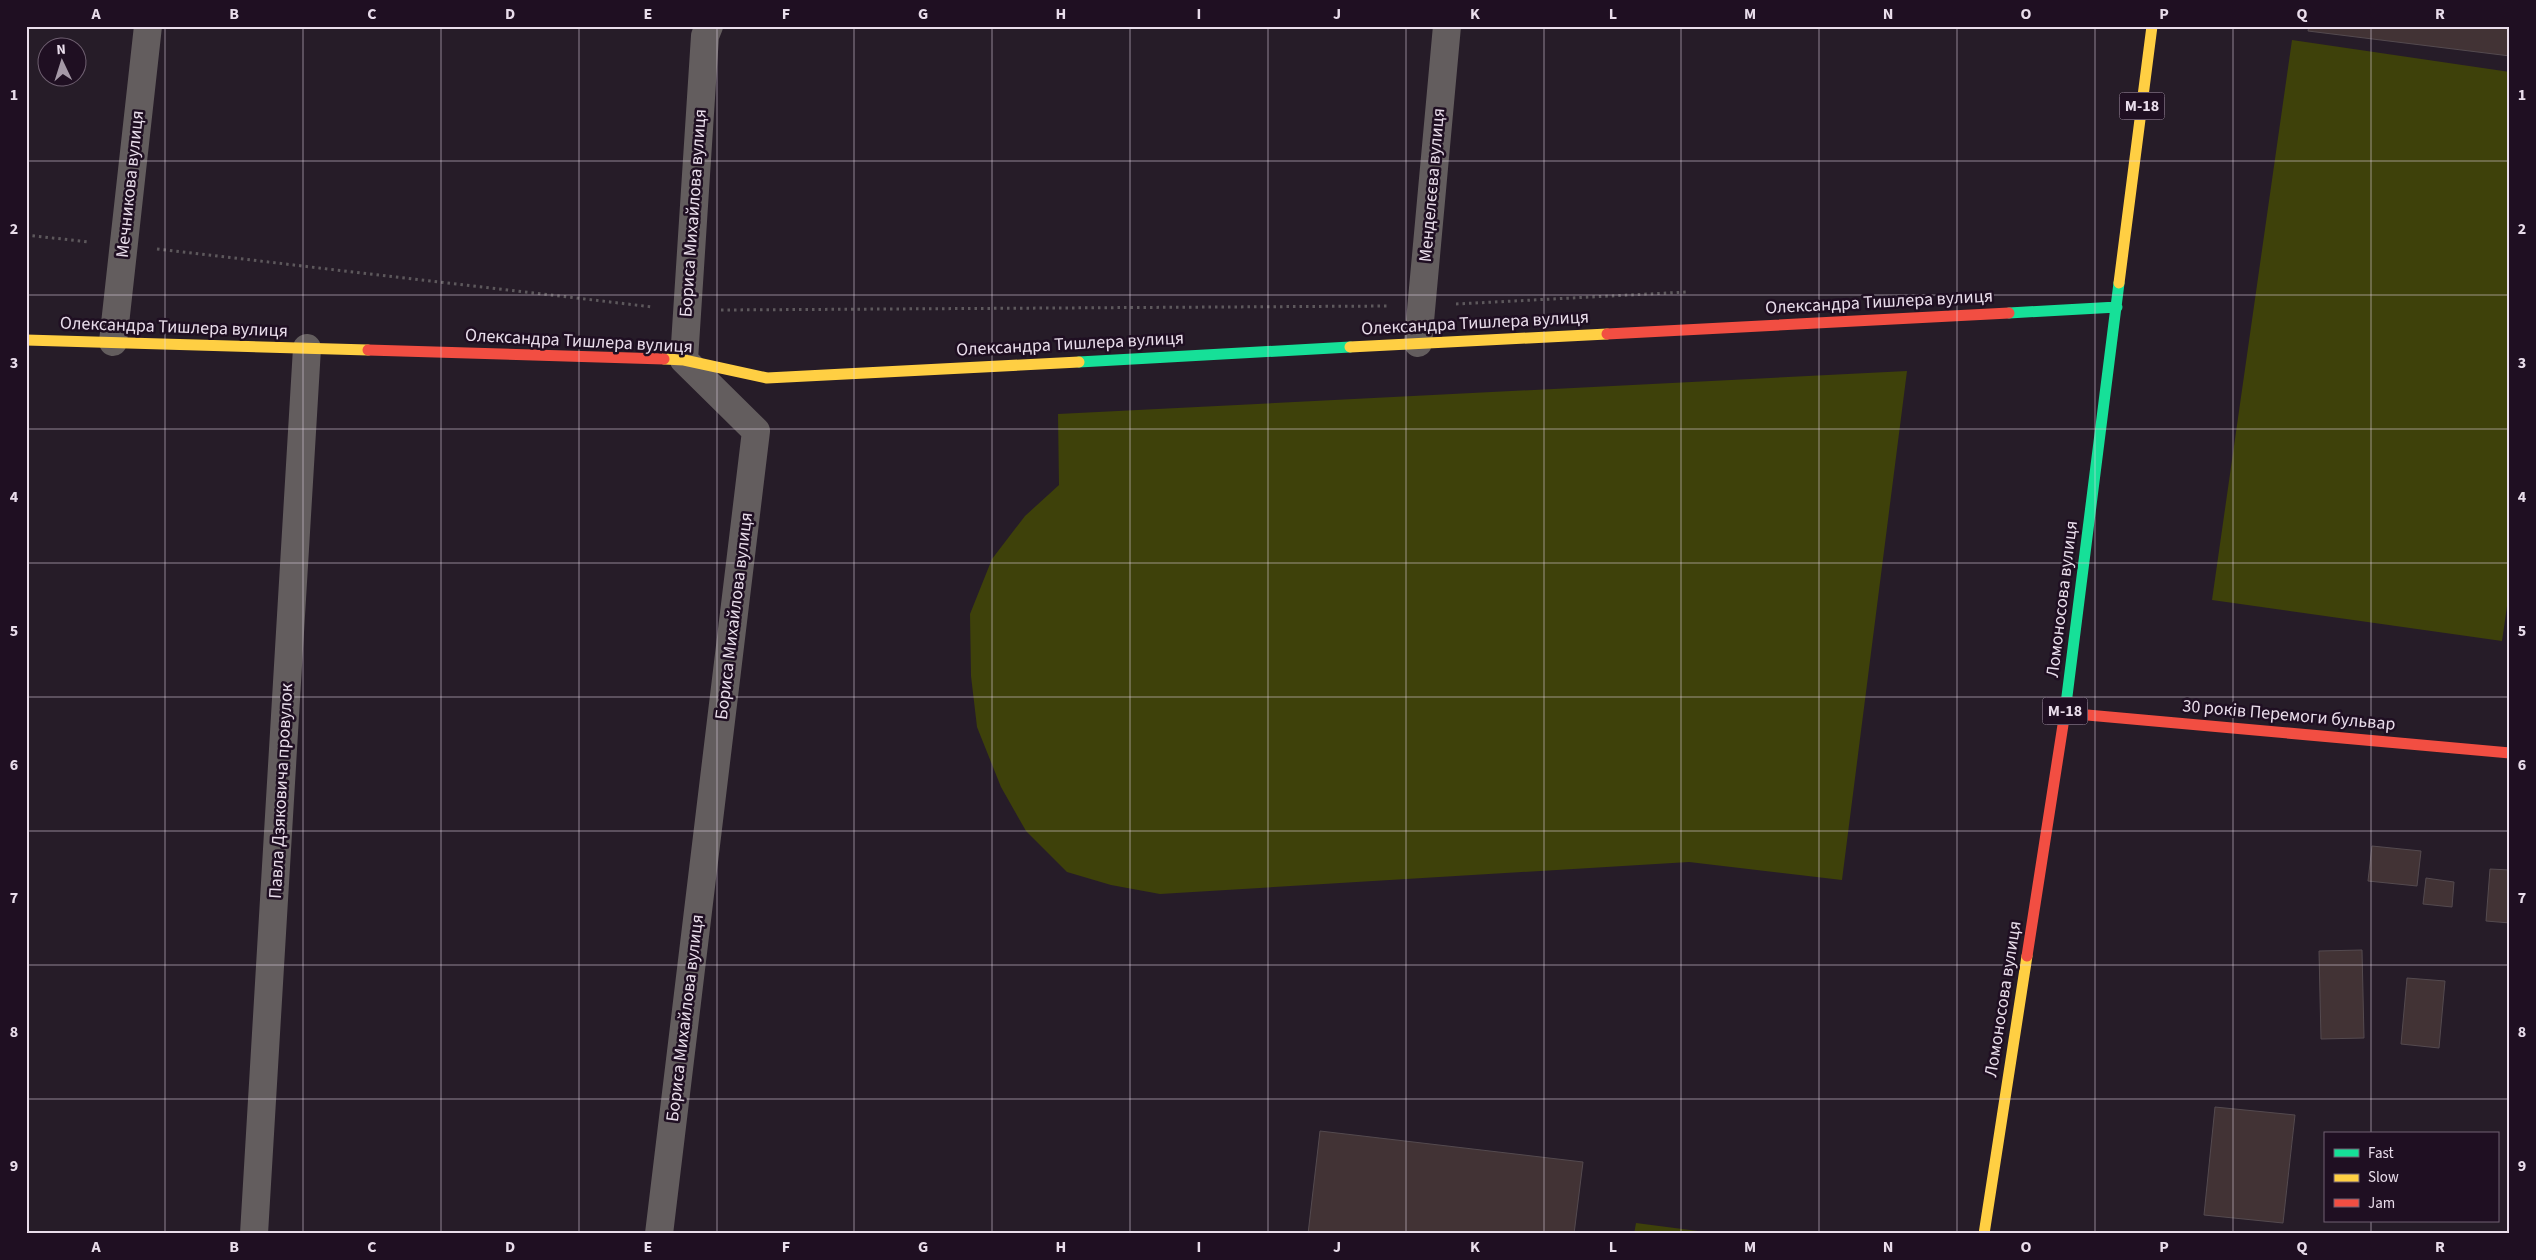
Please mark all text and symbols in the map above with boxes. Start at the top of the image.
text: A [90,3,101,25]
text: B [229,3,239,25]
text: C [367,3,377,25]
text: D [505,3,515,25]
text: E [644,3,652,25]
text: F [782,3,790,25]
text: G [918,3,928,25]
text: H [1056,3,1066,25]
text: I [1197,3,1201,25]
text: J [1333,3,1341,25]
text: K [1470,3,1480,25]
text: L [1609,3,1617,25]
text: M [1744,3,1756,25]
text: N [1883,3,1893,25]
text: O [2021,3,2032,25]
text: P [2159,3,2169,25]
text: Q [2297,3,2308,25]
text: R [2435,3,2445,25]
north arrow [38,38,88,88]
text: N [56,40,67,60]
text: 1 [10,84,18,106]
text: 1 [2518,84,2526,106]
road number: М-18 [2120,92,2164,120]
street label: Менделєєва вулиця [1413,107,1451,263]
street label: Бориса Михайлова вулиця [673,108,713,318]
street label: Мечникова вулиця [110,109,150,259]
text: 2 [10,218,18,240]
text: 2 [2518,218,2526,240]
street label: Олександра Тишлера вулиця [1764,284,1994,320]
street label: Олександра Тишлера вулиця [1360,305,1590,341]
street label: Олександра Тишлера вулиця [60,311,288,343]
street label: Олександра Тишлера вулиця [464,323,694,359]
street label: Олександра Тишлера вулиця [955,326,1185,362]
text: 3 [10,352,18,374]
text: 3 [2518,352,2526,374]
text: 4 [10,486,19,508]
text: 4 [2518,486,2527,508]
street label: Бориса Михайлова вулиця [709,511,759,721]
street label: Ломоносова вулиця [2040,519,2084,679]
text: 5 [10,620,18,642]
text: 5 [2518,620,2526,642]
street label: Павла Дзяковича провулок [263,683,299,899]
street label: 30 років Перемоги бульвар [2181,693,2397,737]
road number: М-18 [2042,698,2088,724]
text: 6 [10,754,18,776]
text: 6 [2518,754,2526,776]
text: 7 [10,887,18,909]
text: 7 [2518,887,2526,909]
street label: Бориса Михайлова вулиця [660,913,710,1123]
street label: Ломоносова вулиця [1978,919,2028,1079]
text: 8 [10,1021,18,1043]
text: 8 [2518,1021,2526,1043]
legend [2324,1132,2498,1222]
text: Fast [2368,1143,2394,1164]
text: 9 [10,1155,18,1177]
text: 9 [2518,1155,2526,1177]
text: Slow [2368,1167,2399,1188]
text: Jam [2368,1193,2395,1214]
text: A [90,1236,101,1258]
text: B [229,1236,239,1258]
text: C [367,1236,377,1258]
text: D [505,1236,515,1258]
text: E [644,1236,652,1258]
text: F [782,1236,790,1258]
text: G [918,1236,928,1258]
text: H [1056,1236,1066,1258]
text: I [1197,1236,1201,1258]
text: J [1333,1236,1341,1258]
text: K [1470,1236,1480,1258]
text: L [1609,1236,1617,1258]
text: M [1744,1236,1756,1258]
text: N [1883,1236,1893,1258]
text: O [2021,1236,2032,1258]
text: P [2159,1236,2169,1258]
text: Q [2297,1236,2308,1258]
text: R [2435,1236,2445,1258]

